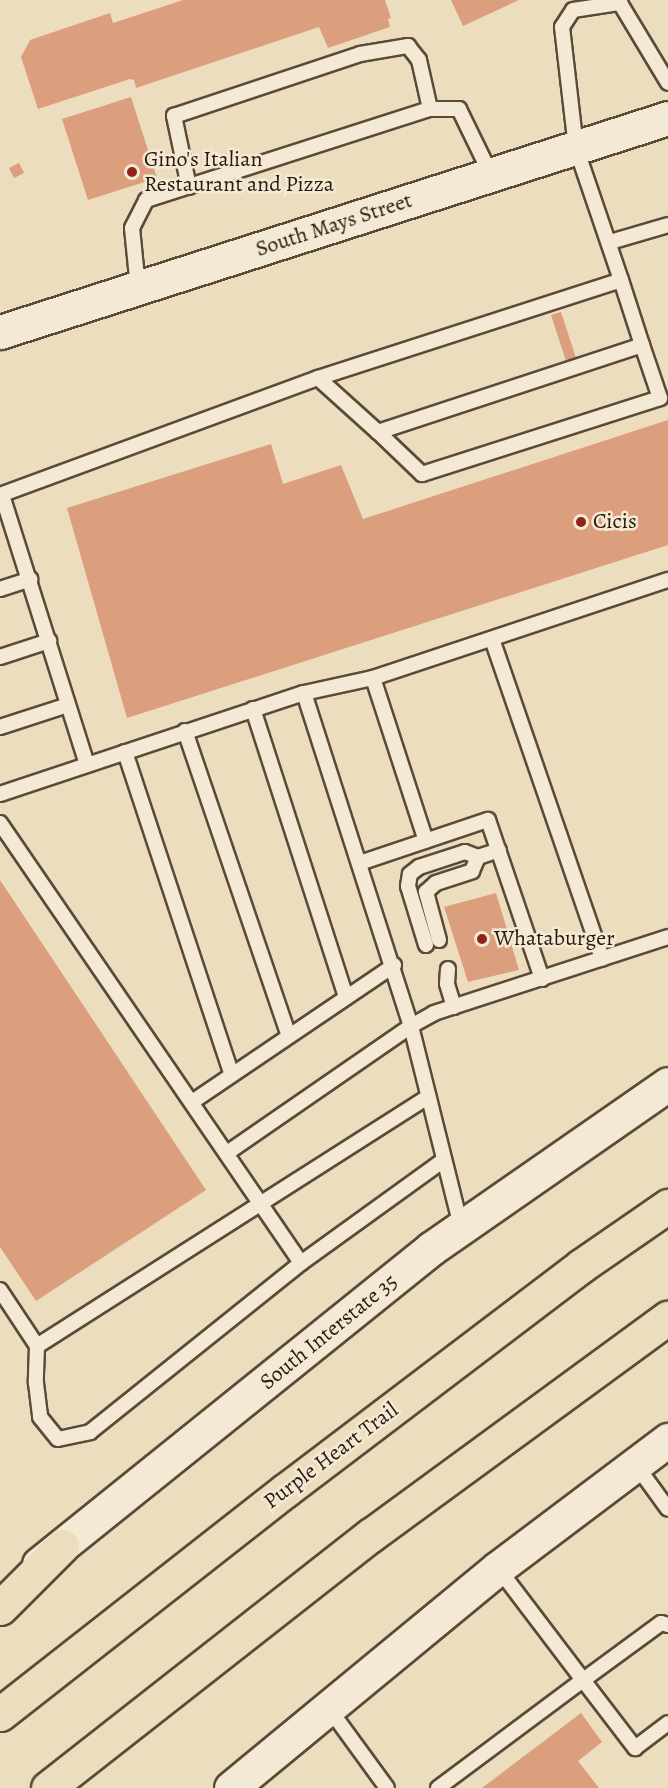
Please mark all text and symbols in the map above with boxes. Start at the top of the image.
place label: Gino's Italian Restaurant and Pizza [144,146,334,198]
marker: Gino's Italian Restaurant and Pizza [125,165,139,179]
street label: South Mays Street [253,187,415,263]
place label: Cicis [593,509,637,535]
marker: Cicis [574,515,588,529]
place label: Whataburger [494,926,615,952]
marker: Whataburger [475,932,489,946]
street label: South Interstate 35 [255,1269,403,1395]
street label: Purple Heart Trail [259,1397,403,1515]

